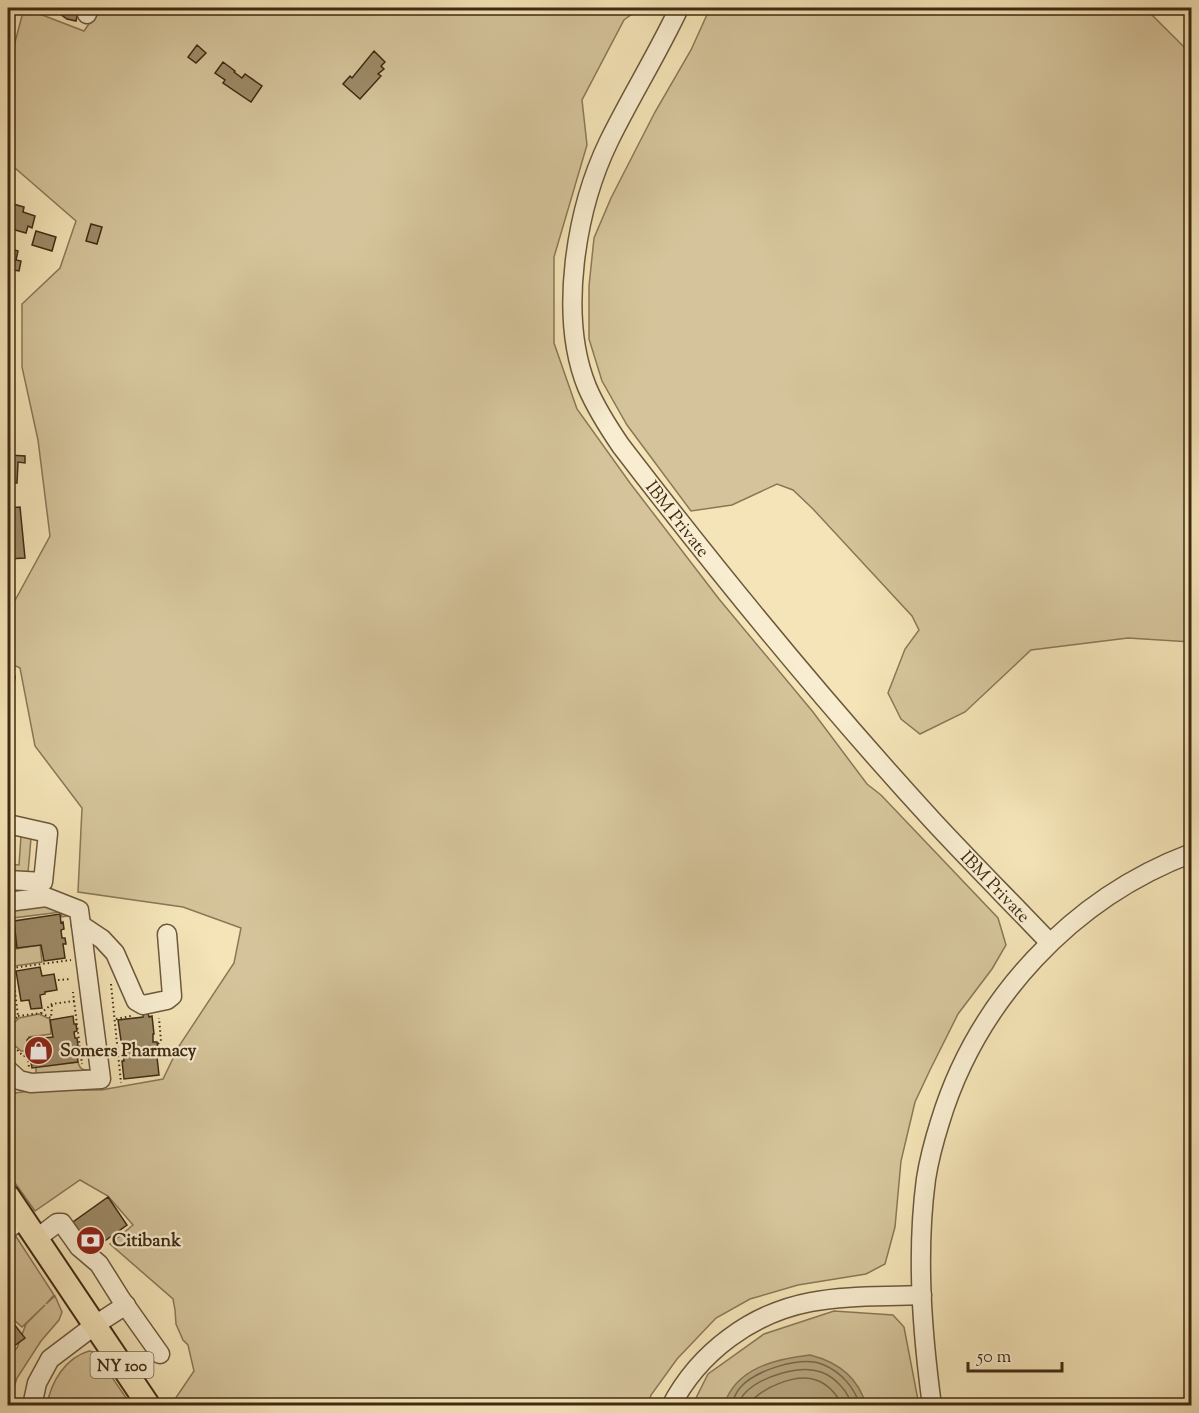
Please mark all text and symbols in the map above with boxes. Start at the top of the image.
street label: IBM Private [638,476,715,564]
street label: IBM Private [953,846,1035,930]
shop icon: Somers Pharmacy [23,1034,55,1066]
place label: Somers Pharmacy [60,1039,196,1065]
bank icon: Citibank [75,1224,107,1256]
place label: Citibank [112,1229,181,1255]
scale bar [968,1335,1062,1373]
text: 50 m [976,1345,1012,1371]
road number: NY 100 [90,1352,154,1378]

